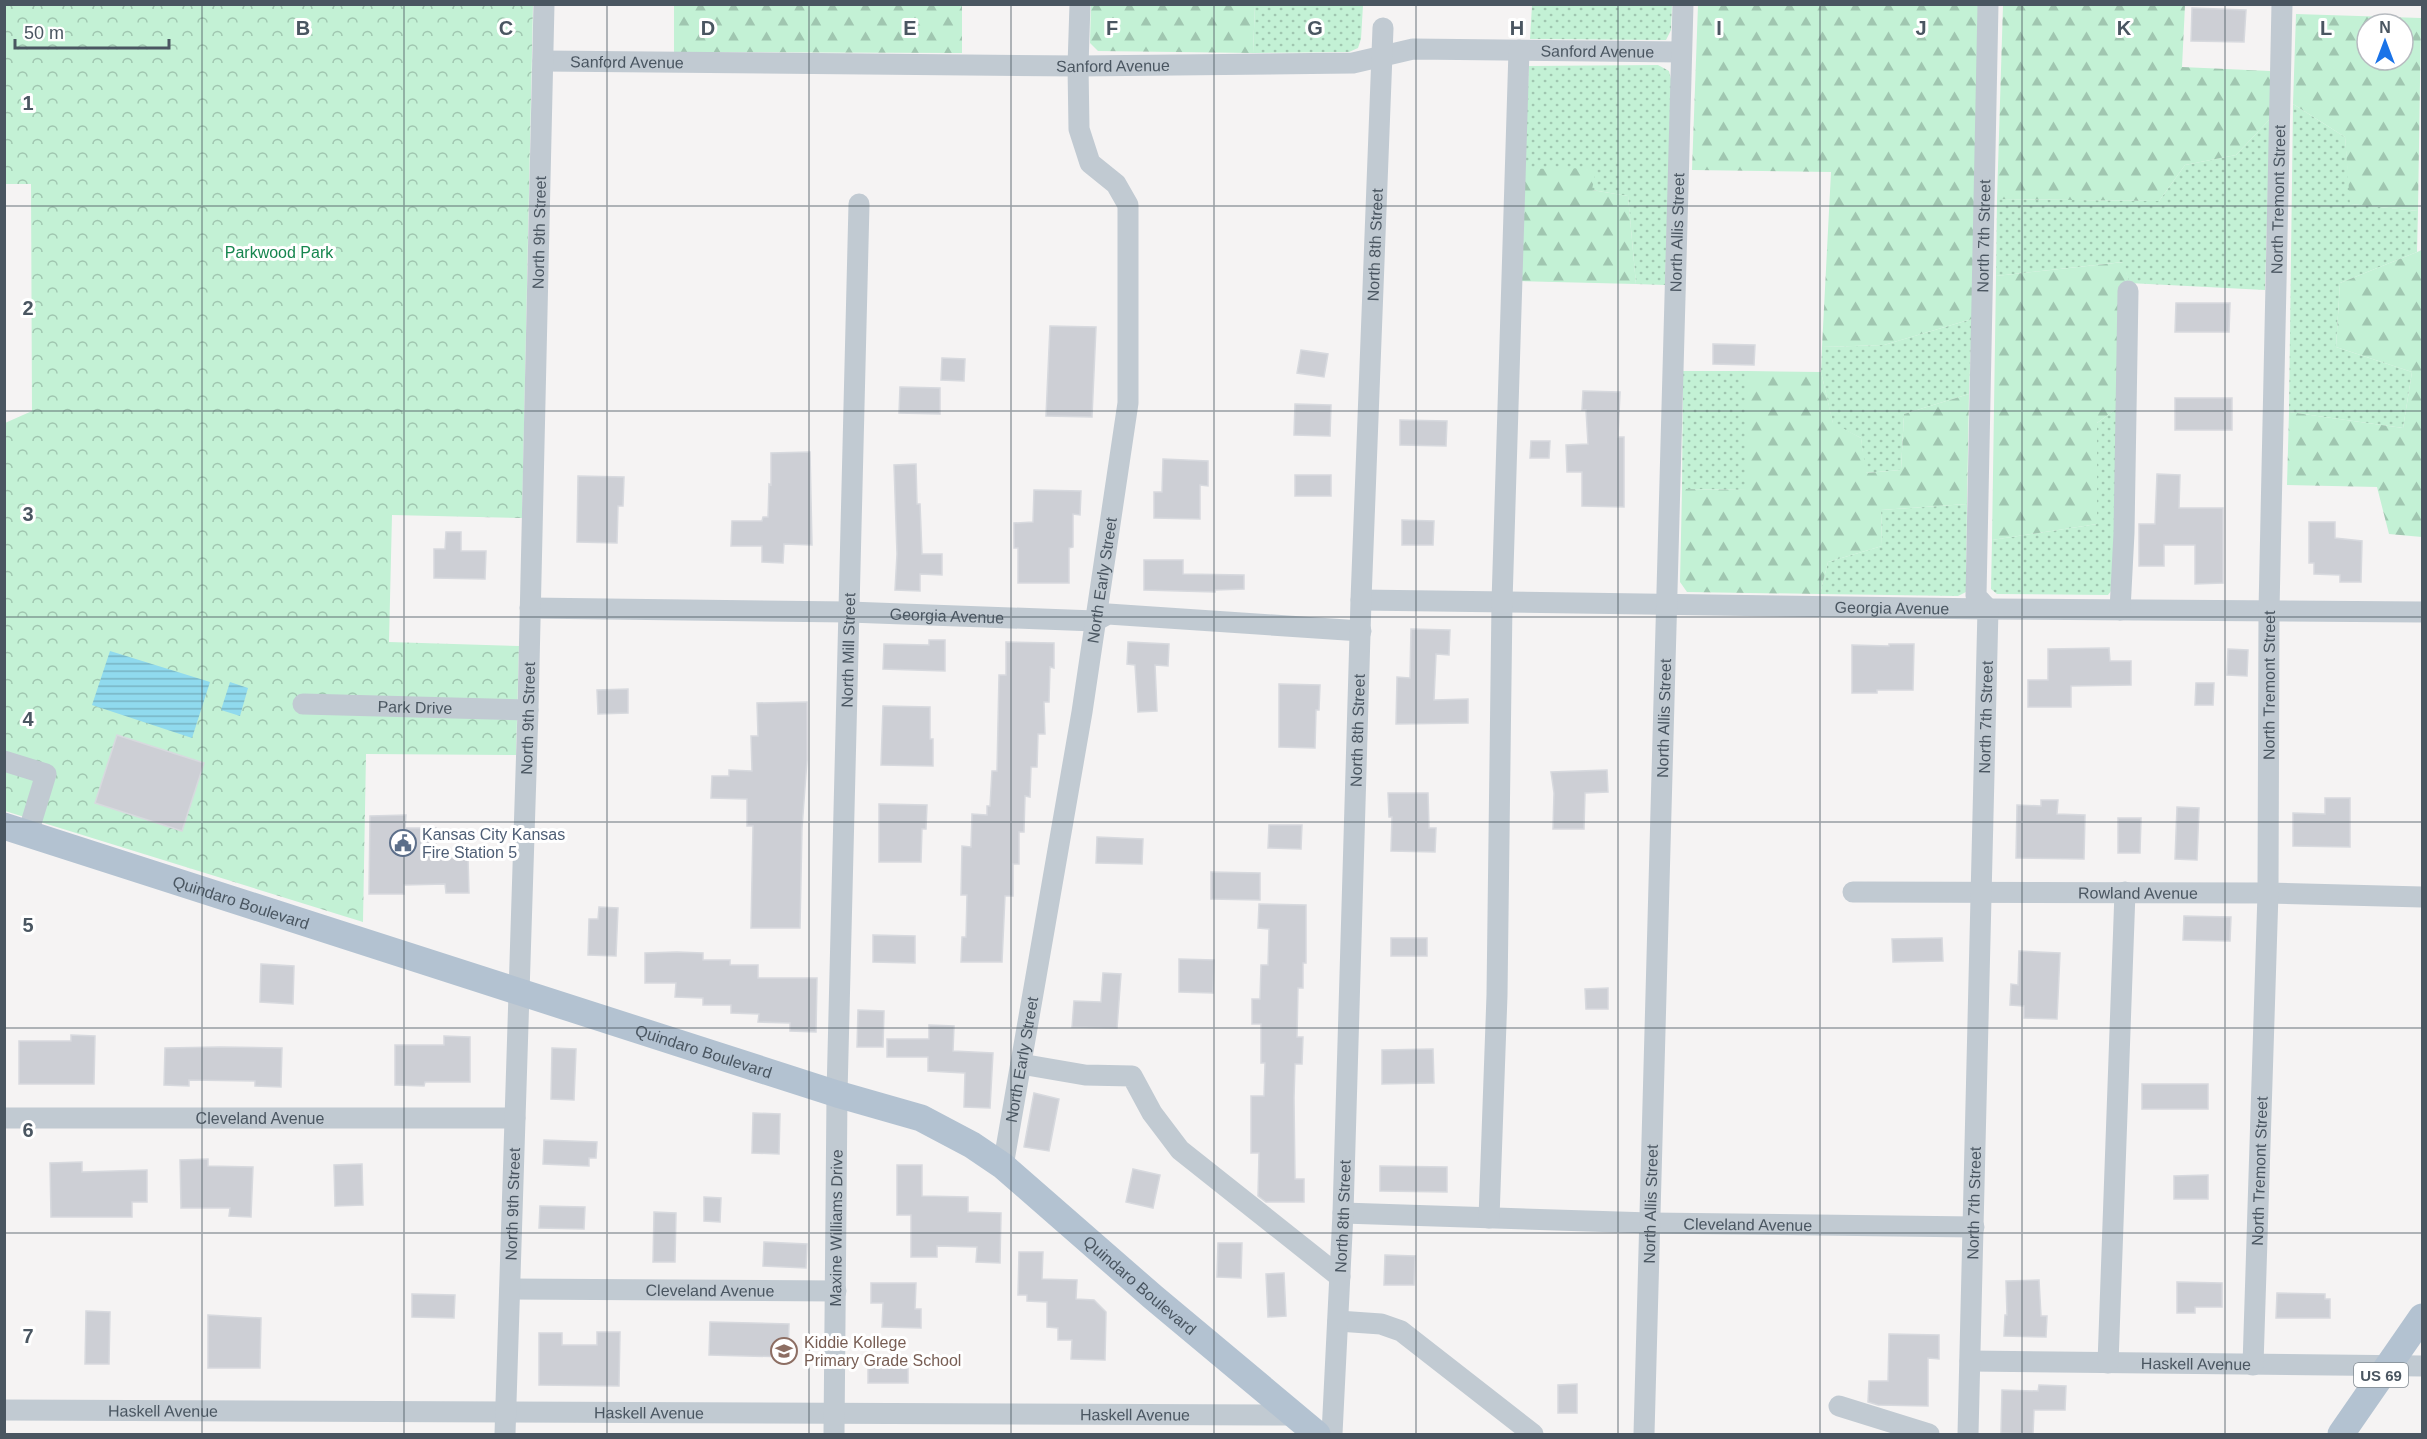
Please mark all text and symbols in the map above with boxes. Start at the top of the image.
scale bar [15,12,170,50]
north arrow [2355,12,2415,72]
text: B [296,17,310,39]
text: C [499,17,513,39]
text: D [701,17,715,39]
text: E [903,17,917,39]
text: F [1106,17,1118,39]
text: G [1307,17,1323,39]
text: H [1510,17,1524,39]
text: I [1716,17,1722,39]
text: J [1915,17,1927,39]
text: K [2117,17,2132,39]
text: L [2320,17,2332,39]
text: N [2379,19,2391,36]
text: 50 m [24,23,64,43]
street label: Sanford Avenue [1540,42,1654,60]
street label: Sanford Avenue [570,53,684,71]
street label: Sanford Avenue [1056,56,1170,75]
text: 1 [22,92,34,114]
street label: North Tremont Street [2268,124,2288,274]
street label: North Allis Street [1667,172,1687,292]
street label: North 9th Street [529,175,549,289]
street label: North 7th Street [1974,179,1993,293]
street label: North 8th Street [1364,187,1385,302]
park label: Parkwood Park [225,244,334,261]
text: 2 [22,297,34,319]
text: 3 [22,503,34,525]
street label: North Early Street [1084,516,1119,644]
street label: North Mill Street [838,592,858,708]
street label: Georgia Avenue [1835,598,1949,617]
street label: Georgia Avenue [889,605,1005,626]
street label: North Tremont Street [2260,610,2278,760]
street label: North Allis Street [1653,658,1674,778]
street label: North 7th Street [1976,660,1995,774]
street label: North 9th Street [517,661,538,775]
street label: North 8th Street [1347,673,1367,787]
street label: Park Drive [377,697,453,716]
text: 4 [22,708,34,730]
place label: Kansas City Kansas Fire Station 5 [422,826,565,861]
public building icon: Kansas City Kansas Fire Station 5 [388,828,418,858]
street label: Quindaro Boulevard [171,872,311,932]
street label: Rowland Avenue [2078,884,2198,901]
text: 5 [22,914,34,936]
street label: North Early Street [1002,995,1041,1124]
street label: Quindaro Boulevard [633,1021,774,1081]
street label: North Tremont Street [2248,1096,2270,1246]
street label: Cleveland Avenue [196,1110,324,1127]
text: 6 [22,1119,34,1141]
street label: North Allis Street [1640,1144,1660,1264]
street label: North 7th Street [1964,1146,1983,1260]
street label: North 9th Street [502,1147,523,1261]
street label: Maxine Williams Drive [827,1149,845,1307]
street label: North 8th Street [1332,1159,1353,1273]
street label: Cleveland Avenue [1683,1215,1812,1234]
street label: Quindaro Boulevard [1080,1232,1200,1338]
street label: Cleveland Avenue [646,1281,775,1299]
text: 7 [22,1325,34,1347]
place label: Kiddie Kollege Primary Grade School [804,1334,961,1369]
school or university icon: Kiddie Kollege Primary Grade School [769,1336,799,1366]
street label: Haskell Avenue [2141,1354,2251,1373]
road number: US 69 [2354,1363,2408,1387]
street label: Haskell Avenue [108,1402,218,1419]
street label: Haskell Avenue [594,1404,704,1421]
street label: Haskell Avenue [1080,1406,1190,1423]

